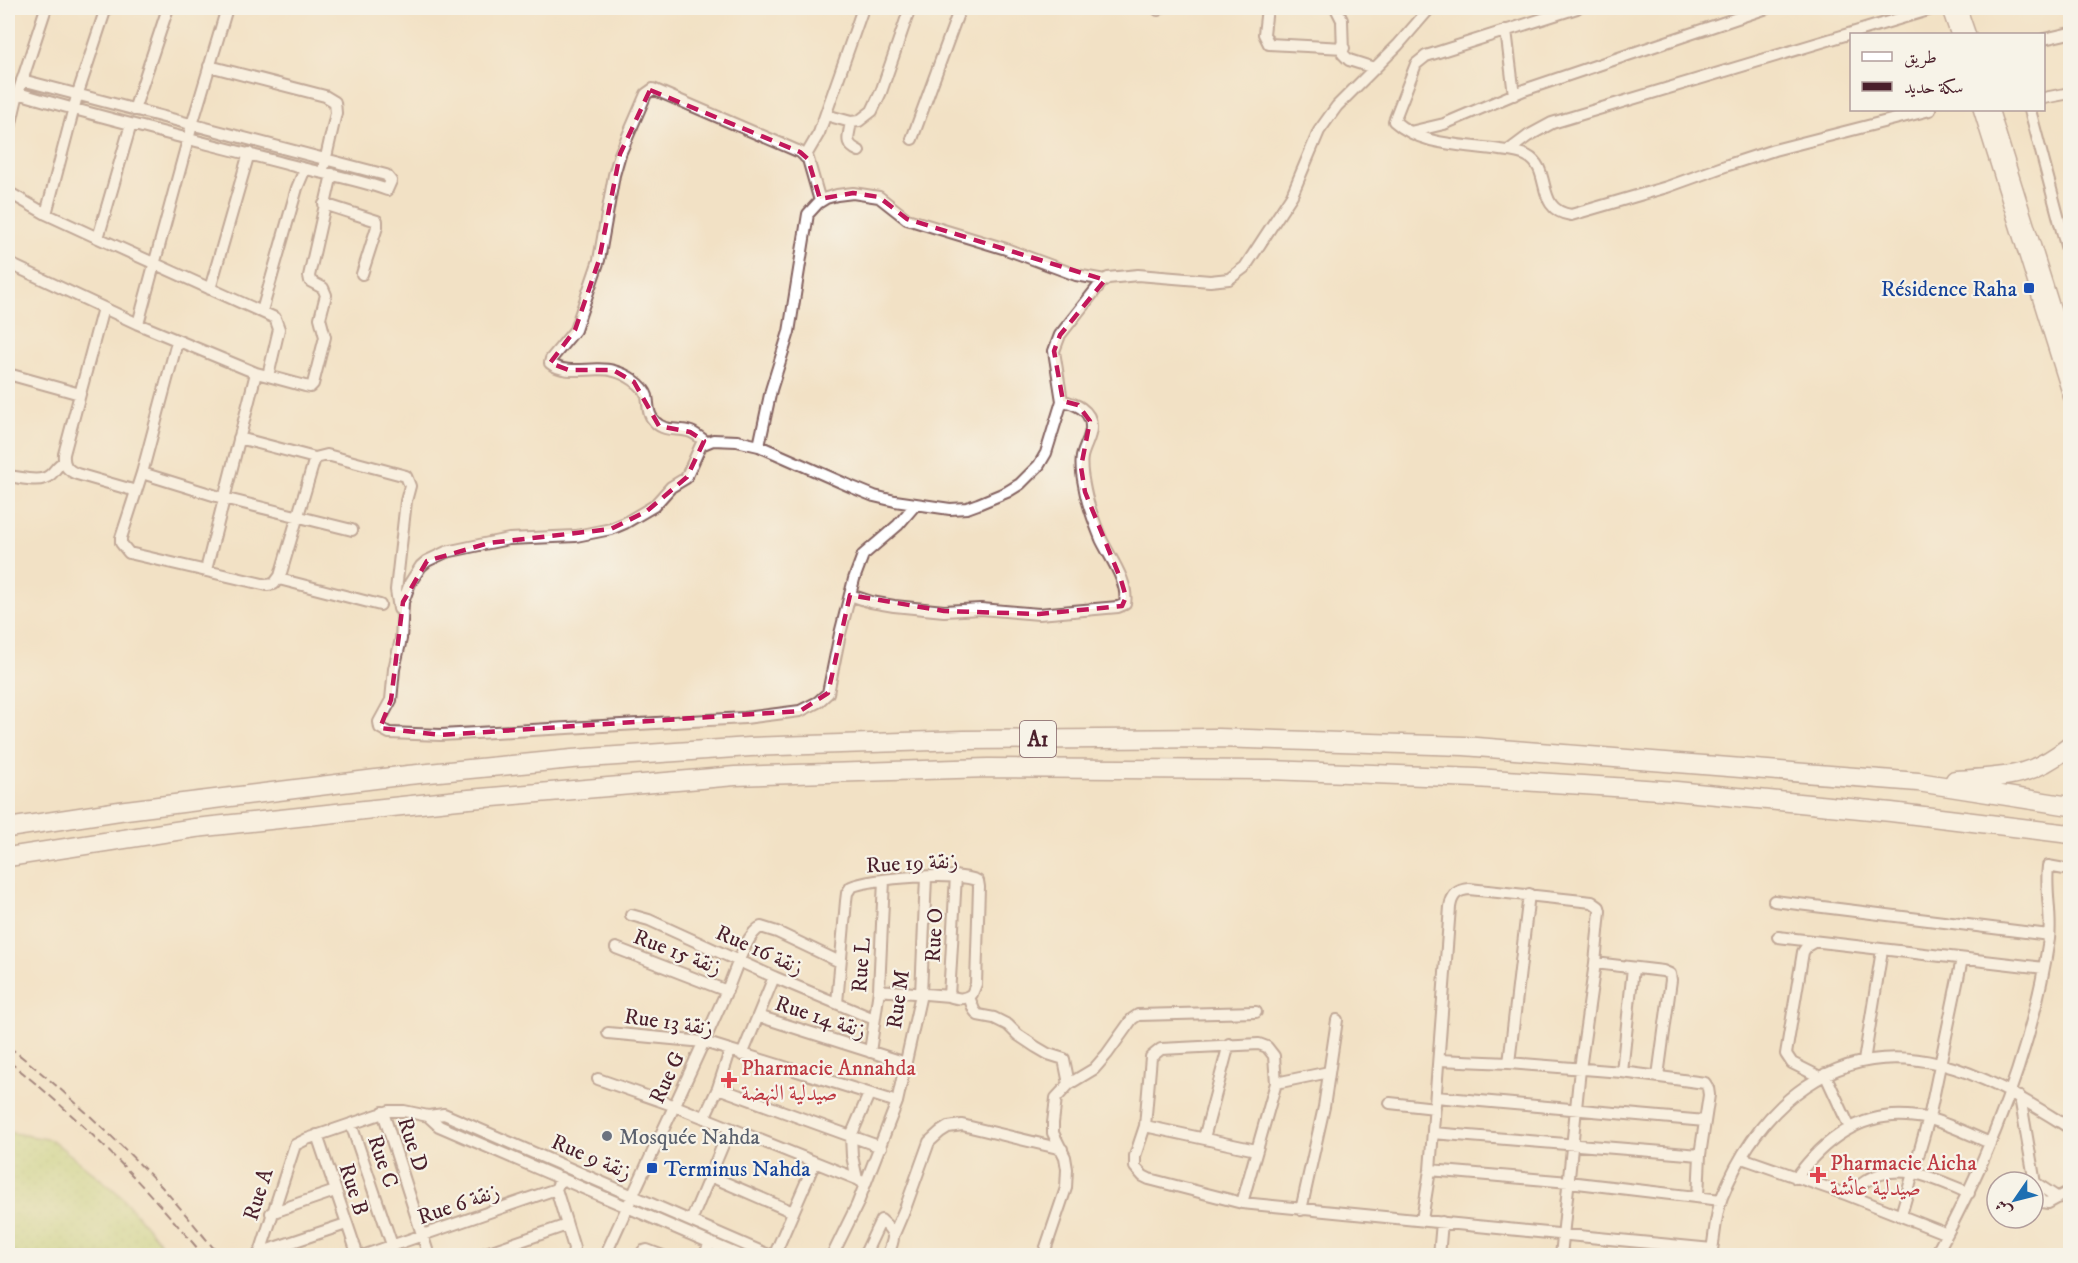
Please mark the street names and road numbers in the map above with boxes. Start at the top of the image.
road number: A1 [1020,721,1056,757]
street label: Rue 19 زنقة [865,848,959,879]
street label: Rue O [920,907,949,963]
street label: Rue 16 زنقة [711,919,807,982]
street label: Rue 15 زنقة [630,923,725,982]
street label: Rue L [846,937,877,993]
street label: Rue M [881,968,916,1030]
street label: Rue 14 زنقة [772,990,869,1045]
street label: Rue 13 زنقة [622,1003,715,1042]
street label: Rue G [644,1047,691,1108]
street label: Rue D [391,1114,434,1175]
street label: Rue 9 زنقة [547,1128,636,1186]
street label: Rue C [361,1132,404,1191]
street label: Rue B [333,1160,375,1219]
street label: Rue A [237,1164,280,1224]
street label: Rue 6 زنقة [414,1178,503,1231]

